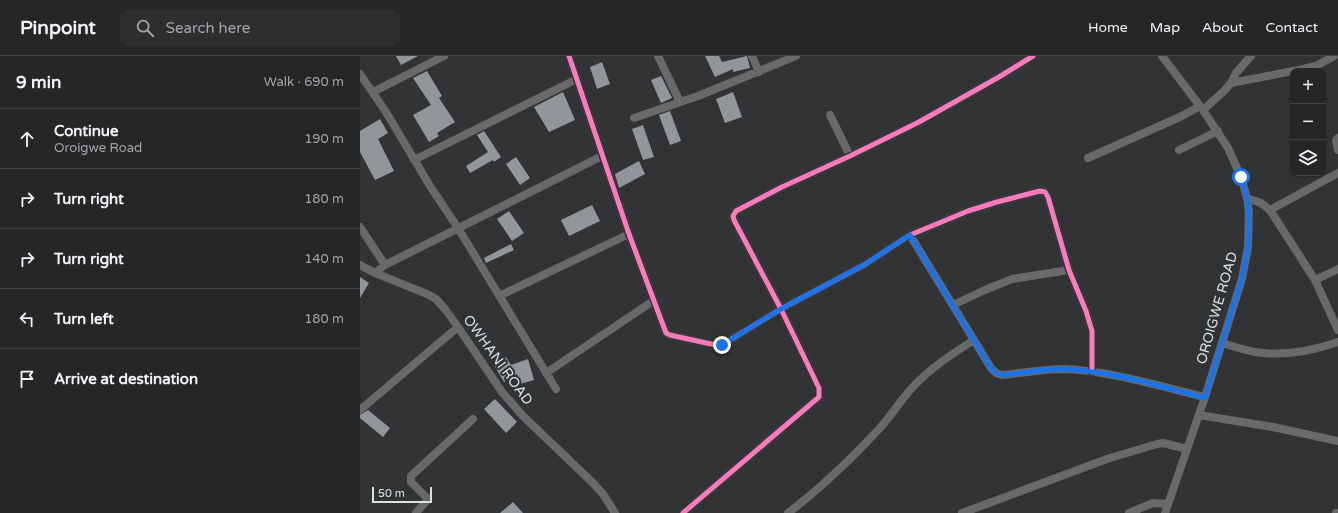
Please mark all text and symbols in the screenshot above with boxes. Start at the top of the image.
search box [120,10,400,46]
text: Pinpoint [20,17,96,39]
icon: search [134,17,156,39]
text: Search here [166,19,250,37]
text: Home [1088,19,1128,36]
text: Map [1150,19,1180,36]
text: About [1202,19,1244,36]
text: Contact [1266,19,1318,36]
map controls [1290,68,1326,176]
button: + [1290,68,1326,104]
text: 9 min [16,72,61,93]
text: Walk · 690 m [264,74,344,90]
button: − [1290,104,1326,140]
text: Continue [54,122,118,140]
icon: ahead [16,128,38,150]
text: 190 m [304,131,344,147]
text: Oroigwe Road [54,140,142,156]
button: layers [1290,140,1326,176]
route start [1232,168,1250,186]
icon: right [16,188,38,210]
text: Turn right [54,190,124,208]
text: 180 m [304,191,344,207]
icon: right [16,248,38,270]
text: Turn right [54,250,124,268]
street label: OROIGWE ROAD [1193,250,1241,366]
text: 140 m [304,251,344,267]
icon: left [16,308,38,330]
text: Turn left [54,310,114,328]
text: 180 m [304,311,344,327]
street label: OWHANI ROAD [460,312,536,408]
route end [713,336,731,354]
icon: arrive [16,368,38,390]
text: Arrive at destination [54,370,198,388]
scale bar [372,485,432,504]
text: 50 m [378,487,405,500]

